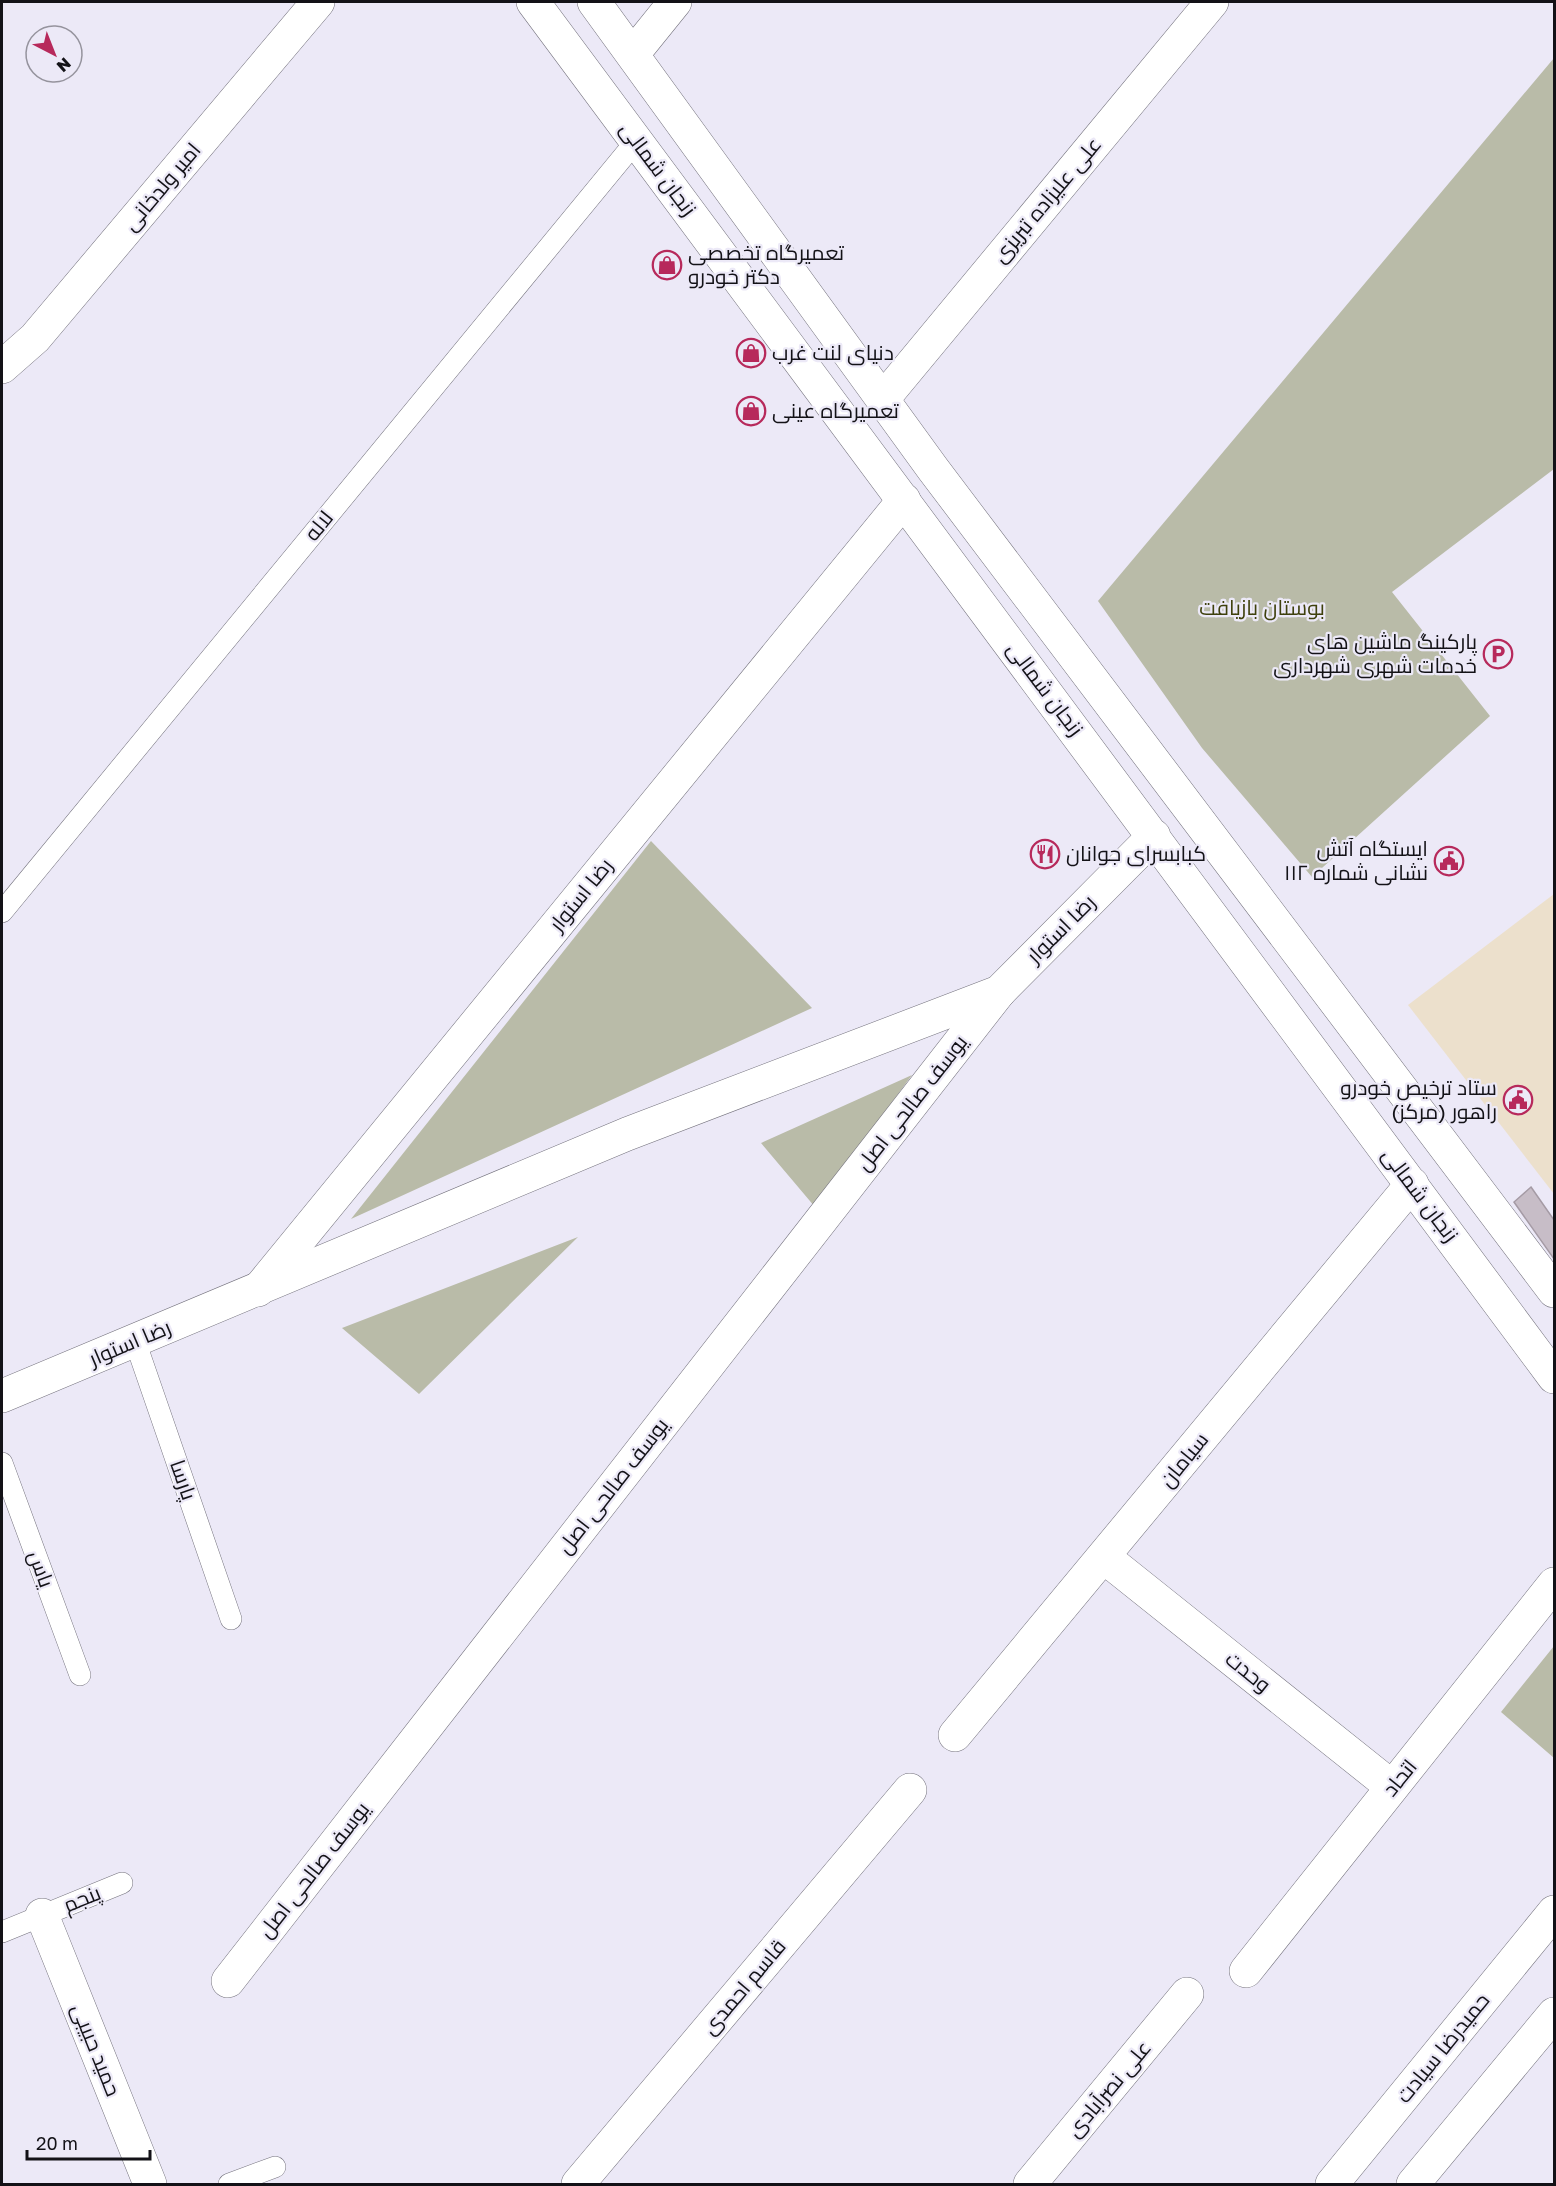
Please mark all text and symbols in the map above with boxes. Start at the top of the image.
north arrow [24,24,84,84]
text: N [53,54,75,77]
street label: زنجان شمالی [614,116,703,221]
street label: علی علیزاده تبریزی [986,131,1107,268]
street label: امیر ولدخانی [117,137,206,236]
place label: تعمیرگاه تخصصی دکتر خودرو [688,239,845,289]
shop icon: تعمیرگاه تخصصی دکتر خودرو [651,249,683,281]
shop icon: دنیای لنت غرب [735,337,767,369]
place label: دنیای لنت غرب [772,339,894,366]
shop icon: تعمیرگاه عینی [735,395,767,427]
place label: تعمیرگاه عینی [772,397,899,424]
street label: لاله [298,505,338,546]
park label: بوستان بازیافت [1199,594,1325,621]
place label: پارکینگ ماشین های خدمات شهری شهرداری [1273,628,1477,679]
street label: زنجان شمالی [1001,636,1090,741]
parking icon: پارکینگ ماشین های خدمات شهری شهرداری [1482,638,1514,670]
place label: ایستگاه آتش نشانی شماره ۱۱۲ [1284,835,1428,886]
restaurant icon: کبابسرای جوانان [1029,838,1061,870]
place label: کبابسرای جوانان [1066,840,1206,867]
public building icon: ایستگاه آتش نشانی شماره ۱۱۲ [1433,845,1465,877]
street label: رضا استوار [542,852,618,937]
street label: رضا استوار [1020,888,1100,969]
street label: یوسف صالحی اصل [850,1029,974,1176]
place label: ستاد ترخیص خودرو راهور (مرکز) [1340,1074,1497,1124]
public building icon: ستاد ترخیص خودرو راهور (مرکز) [1502,1084,1534,1116]
street label: زنجان شمالی [1376,1142,1465,1247]
street label: رضا استوار [84,1313,175,1371]
street label: یوسف صالحی اصل [551,1412,675,1559]
street label: سیامان [1153,1427,1214,1493]
street label: پارسا [163,1456,203,1504]
street label: یاس [22,1547,61,1591]
street label: وحدت [1221,1645,1277,1697]
street label: اتحاد [1376,1754,1422,1801]
street label: یوسف صالحی اصل [252,1796,376,1943]
street label: پنجم [59,1879,105,1919]
street label: قاسم احمدی [696,1933,792,2041]
street label: حمیدرضا سیادت [1390,1987,1494,2108]
street label: حمید حبیبی [66,2000,127,2100]
street label: علی نصرآبادی [1060,2035,1157,2143]
scale bar [27,2123,150,2161]
text: 20 m [36,2132,78,2154]

